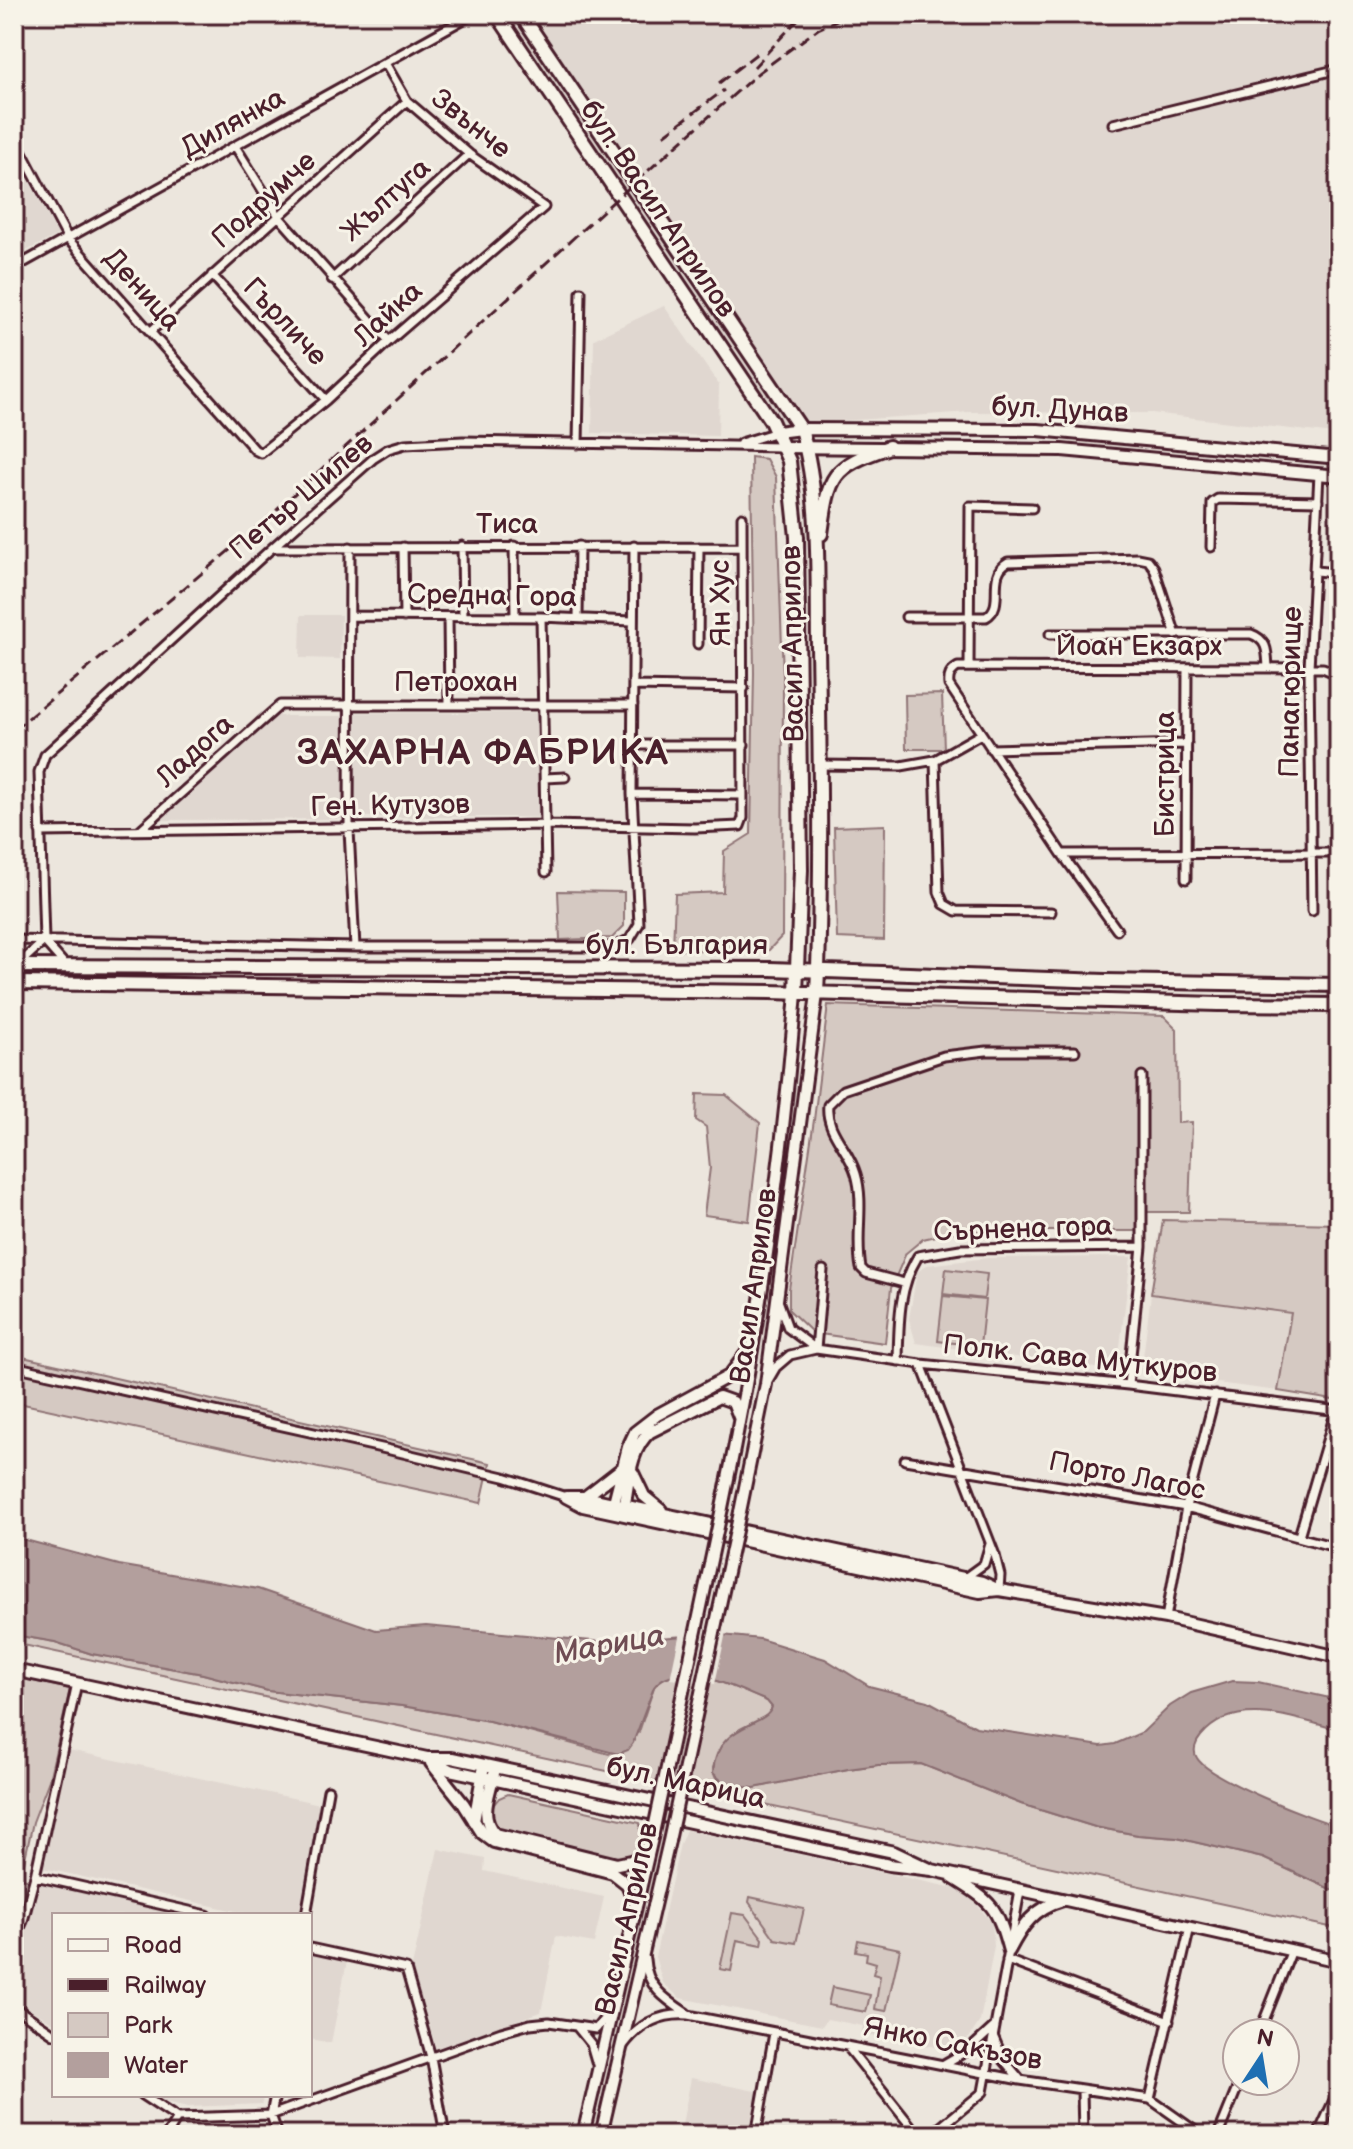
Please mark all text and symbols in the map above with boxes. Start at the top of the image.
street label: Дилянка [175,81,291,165]
street label: Звънче [425,82,517,166]
street label: бул. Васил Априлов [573,94,743,324]
street label: Подрумче [205,145,323,255]
street label: Жълтуга [334,151,438,249]
street label: Деница [96,242,188,339]
street label: Гърличе [236,271,334,373]
street label: Лайка [346,274,430,354]
street label: бул. Дунав [991,390,1130,430]
street label: Петър Шилев [222,427,380,567]
street label: Тиса [476,508,539,541]
street label: Васил Априлов [775,545,811,743]
street label: Ян Хус [704,559,738,647]
street label: Средна Гора [407,578,578,614]
street label: Панагюрище [1273,606,1309,778]
street label: Йоан Екзарх [1056,630,1223,663]
street label: Петрохан [394,666,518,699]
street label: Ладога [149,707,241,795]
street label: Бистрица [1149,710,1182,837]
district label: ЗАХАРНА ФАБРИКА [296,732,670,775]
street label: Ген. Кутузов [310,788,470,824]
street label: бул. България [586,929,768,962]
street label: Васил Априлов [724,1186,784,1386]
street label: Сърнена гора [933,1209,1114,1249]
street label: Полк. Сава Муткуров [941,1328,1219,1390]
street label: Порто Лагос [1046,1445,1208,1507]
water label: Марица [551,1618,667,1672]
street label: бул. Марица [604,1750,769,1816]
street label: Васил Априлов [589,1819,665,2019]
legend [52,1913,312,2097]
text: Road [124,1931,182,1960]
text: Railway [124,1971,206,2000]
text: Park [124,2011,172,2040]
street label: Янко Сакъзов [861,2011,1045,2078]
north arrow [1221,2017,1301,2097]
text: N [1254,2024,1276,2054]
text: Water [124,2051,188,2080]

